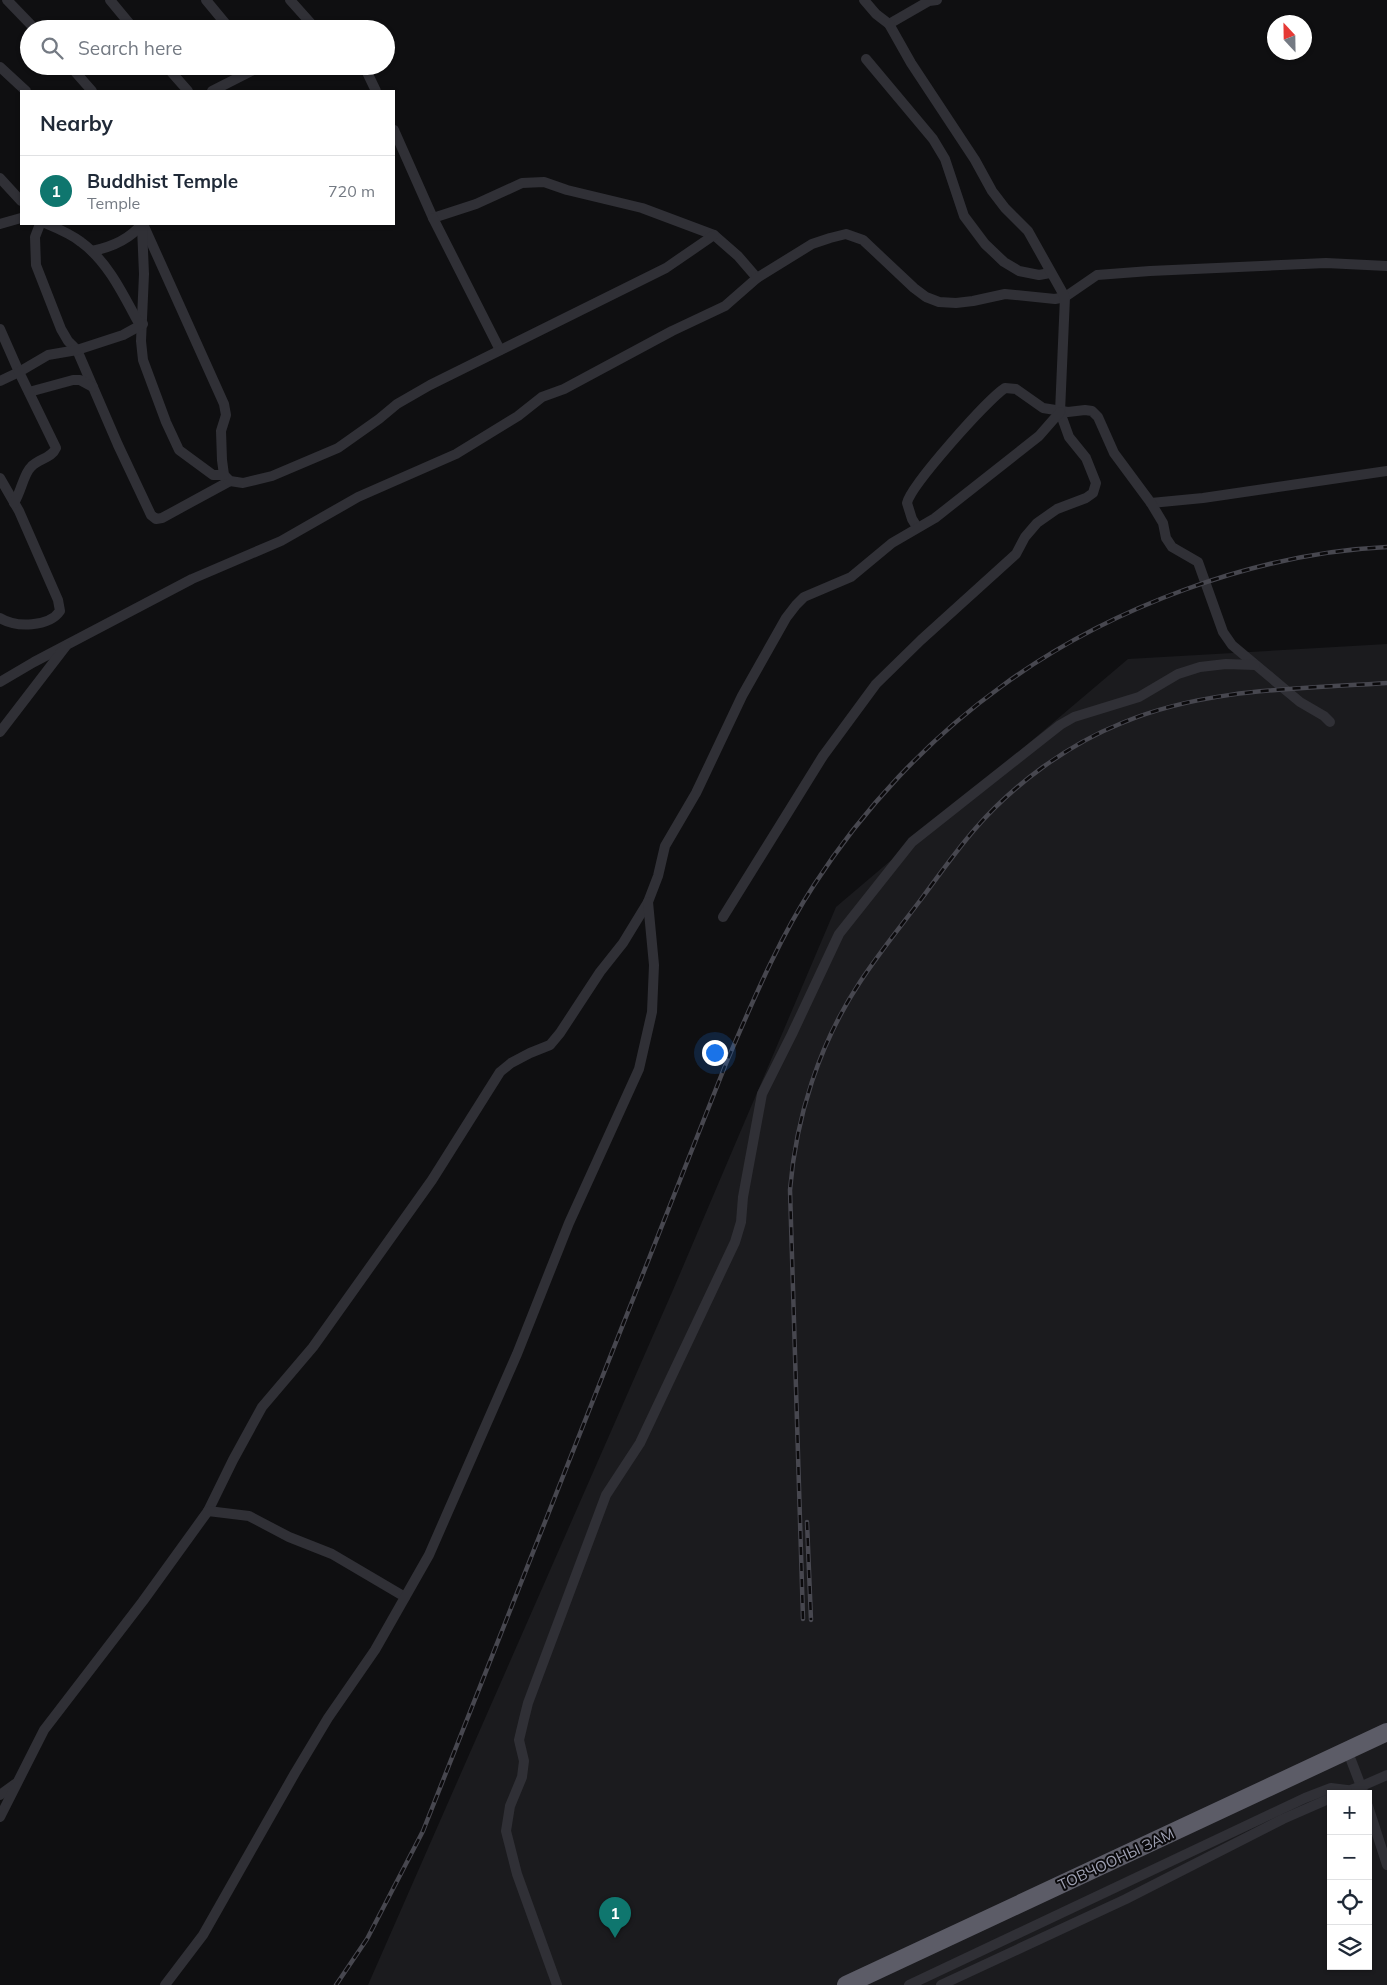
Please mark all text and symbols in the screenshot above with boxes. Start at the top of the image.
north arrow [1267,15,1312,60]
search box [20,20,395,75]
icon: search [38,34,66,62]
text: Search here [78,36,182,60]
text: Nearby [40,110,113,136]
text: Buddhist Temple [87,169,238,193]
text: 1 [51,181,61,201]
text: 720 m [328,181,375,201]
text: Temple [87,193,140,213]
your location [702,1040,728,1066]
map controls [1327,1790,1372,1970]
button: + [1327,1790,1372,1835]
street label: ТОВЧООНЫ ЗАМ [1055,1824,1177,1894]
button: − [1327,1835,1372,1880]
button: locate [1327,1880,1372,1925]
pin: 1 [599,1897,631,1938]
button: layers [1327,1925,1372,1970]

